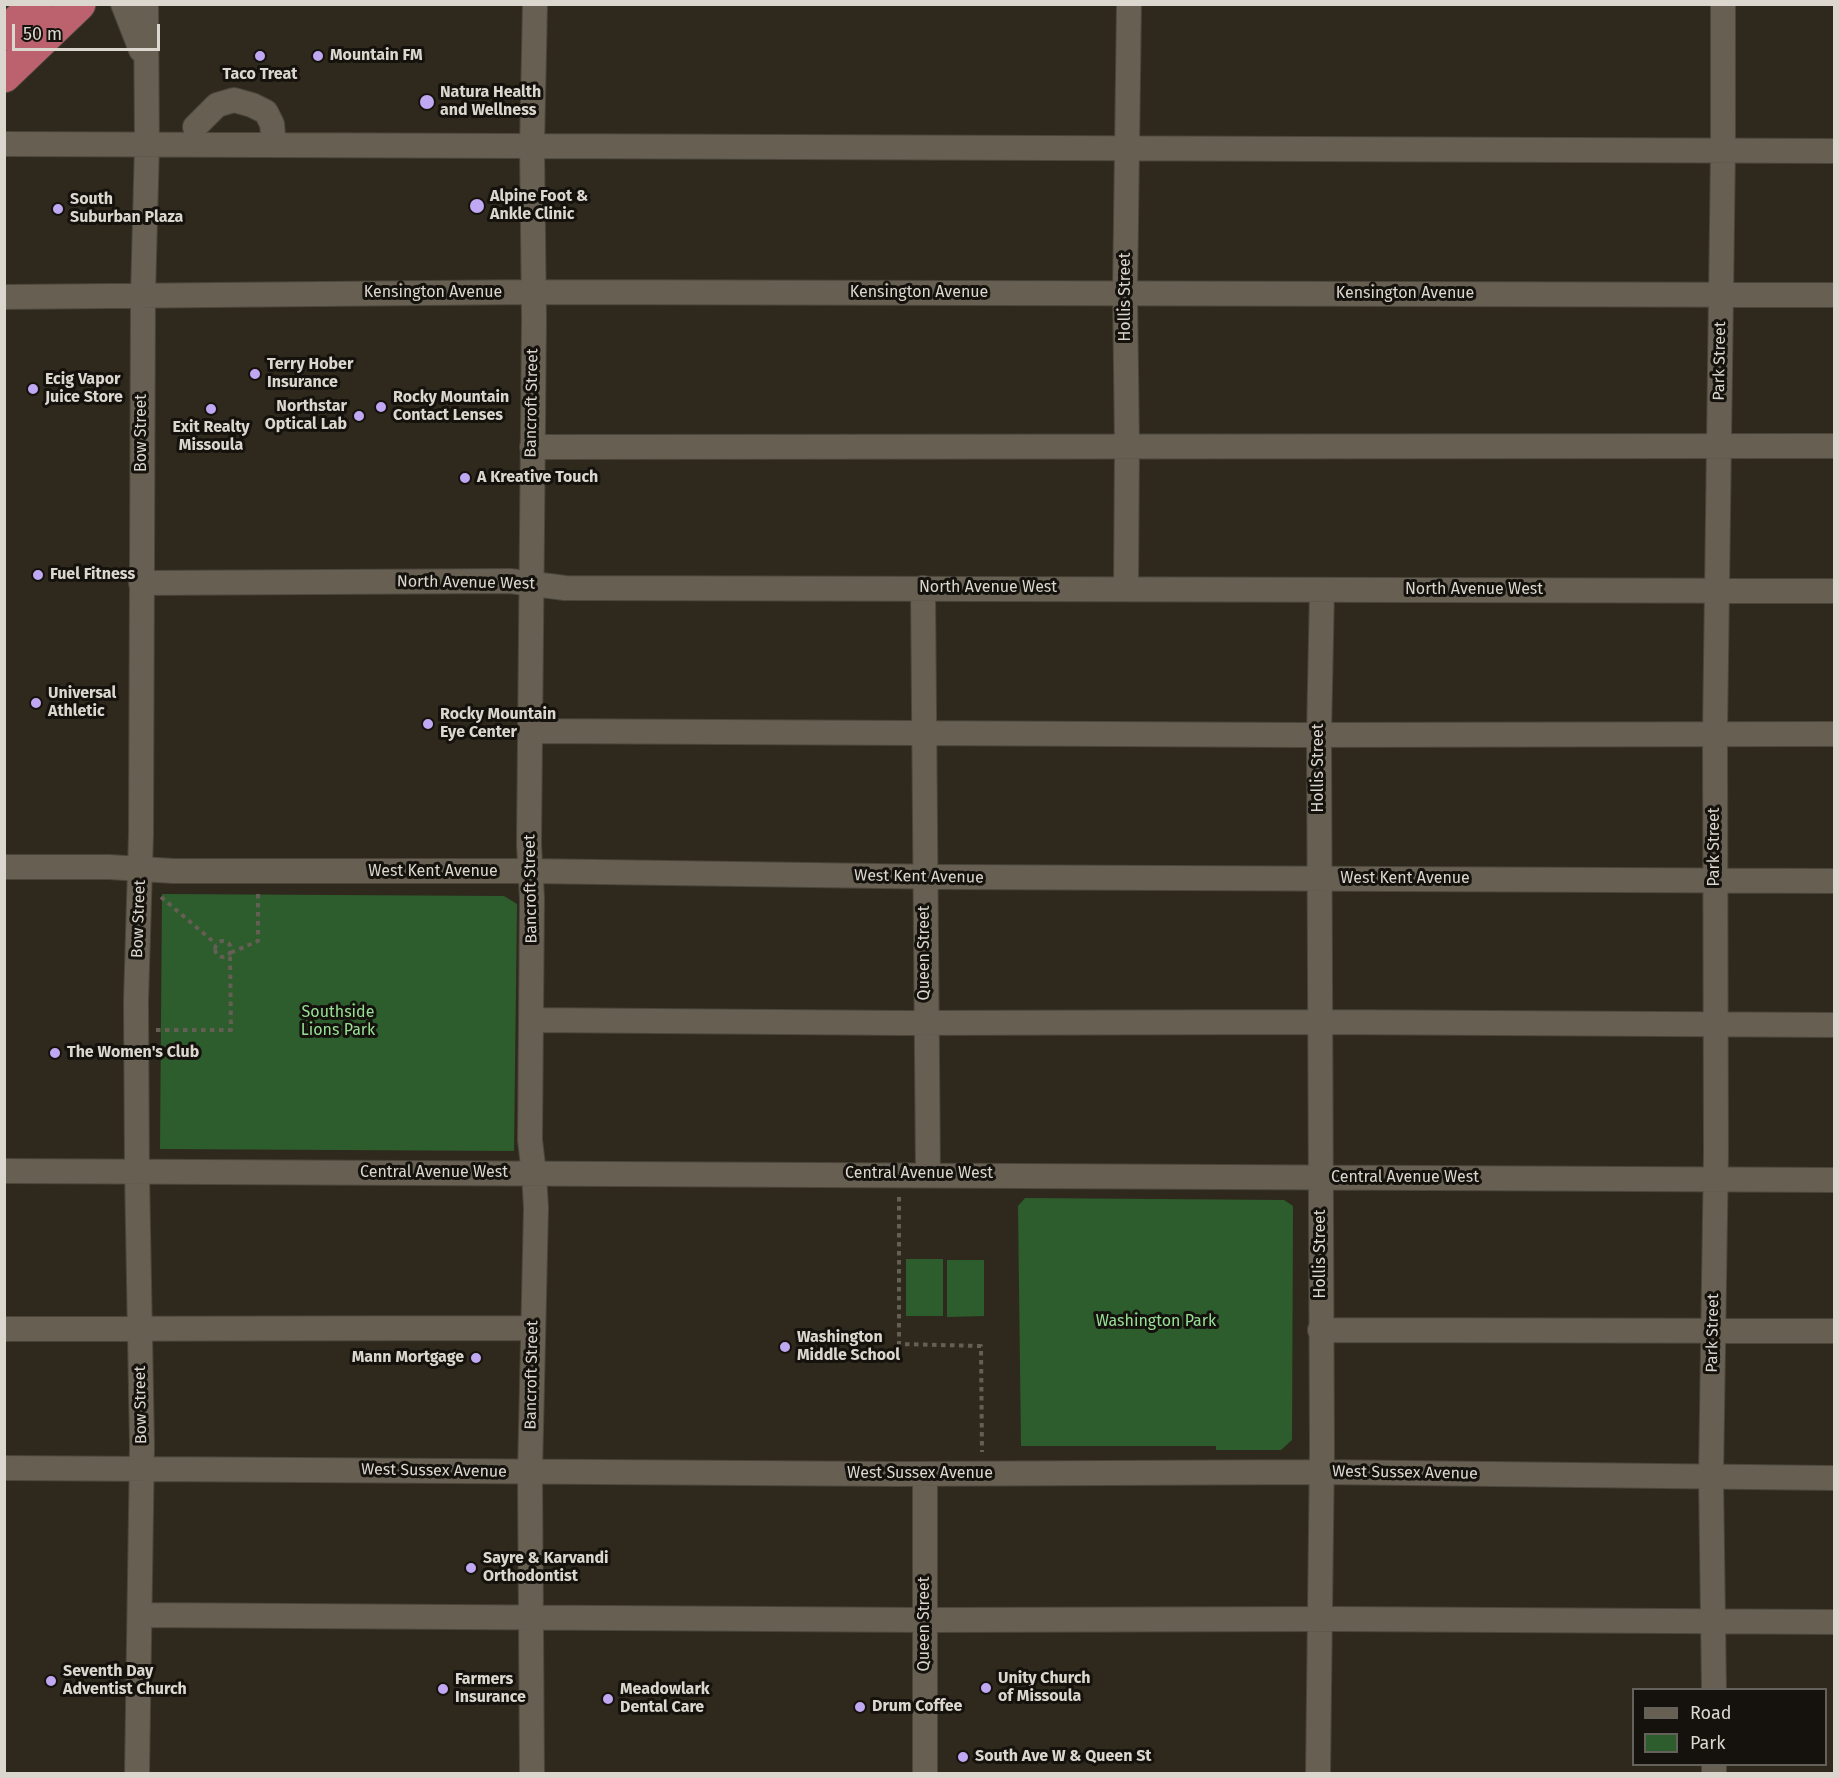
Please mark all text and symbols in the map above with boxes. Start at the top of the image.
scale bar [15,12,164,50]
text: 50 m [23,23,62,45]
place label: Mountain FM [330,46,423,66]
marker: Taco Treat [253,49,267,63]
marker: Mountain FM [311,49,325,63]
place label: Taco Treat [223,65,297,85]
place label: Natura Health and Wellness [440,83,541,121]
marker: Natura Health and Wellness [418,93,436,111]
place label: Alpine Foot & Ankle Clinic [490,187,588,225]
place label: South Suburban Plaza [70,190,183,228]
marker: Alpine Foot & Ankle Clinic [468,197,486,215]
marker: South Suburban Plaza [51,202,65,216]
street label: Hollis Street [1116,252,1136,342]
street label: Kensington Avenue [364,283,502,303]
street label: Kensington Avenue [850,283,988,303]
street label: Kensington Avenue [1336,284,1474,304]
street label: Park Street [1710,321,1730,401]
street label: Bancroft Street [521,348,543,458]
place label: Terry Hober Insurance [267,355,353,393]
marker: Terry Hober Insurance [248,367,262,381]
place label: Ecig Vapor Juice Store [45,370,123,408]
marker: Ecig Vapor Juice Store [26,382,40,396]
place label: Rocky Mountain Contact Lenses [393,388,509,426]
street label: Bow Street [132,394,152,472]
place label: Northstar Optical Lab [265,397,347,435]
marker: Rocky Mountain Contact Lenses [374,400,388,414]
marker: Exit Realty Missoula [204,402,218,416]
marker: Northstar Optical Lab [352,409,366,423]
place label: Exit Realty Missoula [172,418,250,456]
place label: A Kreative Touch [477,468,598,488]
marker: A Kreative Touch [458,471,472,485]
place label: Fuel Fitness [50,565,135,585]
marker: Fuel Fitness [31,568,45,582]
street label: North Avenue West [397,572,535,594]
street label: North Avenue West [919,578,1057,598]
street label: North Avenue West [1405,580,1543,600]
place label: Universal Athletic [48,684,116,722]
marker: Universal Athletic [29,696,43,710]
place label: Rocky Mountain Eye Center [440,705,556,743]
marker: Rocky Mountain Eye Center [421,717,435,731]
street label: Hollis Street [1309,723,1329,813]
street label: Park Street [1705,807,1725,887]
street label: Bancroft Street [520,834,542,944]
street label: West Kent Avenue [368,862,498,882]
street label: West Kent Avenue [854,866,984,888]
street label: West Kent Avenue [1340,869,1470,889]
street label: Bow Street [128,880,150,958]
street label: Queen Street [915,906,935,1000]
park label: Southside Lions Park [301,1003,375,1041]
place label: The Women's Club [67,1043,199,1063]
marker: The Women's Club [48,1046,62,1060]
street label: Central Avenue West [360,1163,508,1183]
street label: Central Avenue West [845,1164,993,1184]
street label: Central Avenue West [1331,1168,1479,1188]
street label: Hollis Street [1311,1209,1331,1299]
street label: Park Street [1703,1293,1723,1373]
park label: Washington Park [1096,1312,1216,1332]
street label: Bancroft Street [521,1320,543,1430]
place label: Washington Middle School [797,1328,900,1366]
marker: Washington Middle School [778,1340,792,1354]
place label: Mann Mortgage [352,1348,464,1368]
marker: Mann Mortgage [469,1351,483,1365]
street label: Bow Street [131,1366,151,1444]
street label: West Sussex Avenue [361,1460,507,1482]
street label: West Sussex Avenue [1332,1462,1478,1484]
street label: West Sussex Avenue [847,1464,993,1484]
place label: Sayre & Karvandi Orthodontist [483,1549,609,1587]
marker: Sayre & Karvandi Orthodontist [464,1561,478,1575]
street label: Queen Street [915,1577,935,1671]
place label: Seventh Day Adventist Church [63,1662,187,1700]
place label: Unity Church of Missoula [998,1669,1091,1707]
place label: Farmers Insurance [455,1670,526,1708]
marker: Seventh Day Adventist Church [44,1674,58,1688]
place label: Meadowlark Dental Care [620,1680,710,1718]
marker: Unity Church of Missoula [979,1681,993,1695]
marker: Farmers Insurance [436,1682,450,1696]
legend [1632,1688,1827,1766]
marker: Meadowlark Dental Care [601,1692,615,1706]
place label: Drum Coffee [872,1697,962,1717]
marker: Drum Coffee [853,1700,867,1714]
text: Road [1690,1702,1732,1724]
text: Park [1690,1732,1725,1754]
place label: South Ave W & Queen St [975,1747,1151,1767]
marker: South Ave W & Queen St [956,1750,970,1764]

